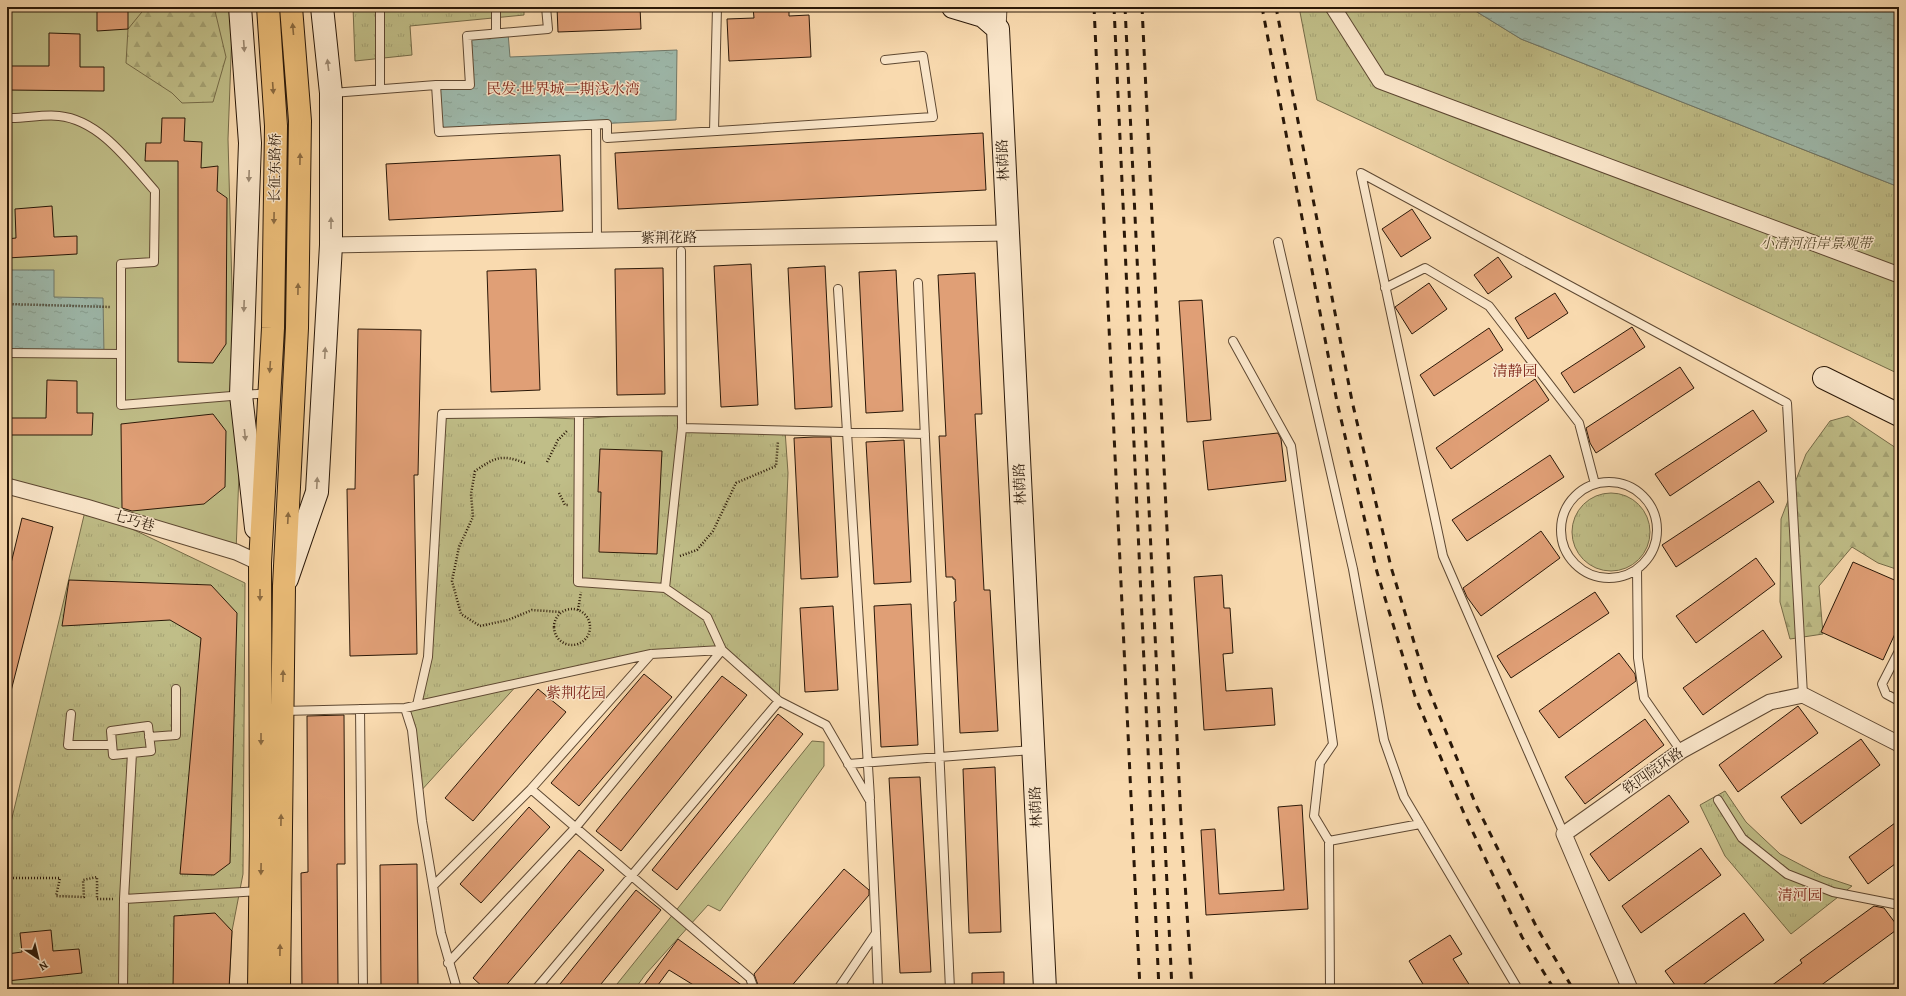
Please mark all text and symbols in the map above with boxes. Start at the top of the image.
one-way arrow [289,23,296,35]
one-way arrow [240,40,247,52]
one-way arrow [325,59,331,71]
district label: 民发·世界城二期浅水湾 [486,79,640,99]
one-way arrow [270,82,277,94]
street label: 长征东路桥 [265,133,285,203]
street label: 林荫路 [992,139,1014,181]
one-way arrow [296,153,303,165]
one-way arrow [245,170,252,182]
one-way arrow [271,212,277,225]
one-way arrow [328,216,334,229]
street label: 紫荆花路 [641,228,697,248]
park label: 小清河沿岸景观带 [1760,234,1874,253]
one-way arrow [295,282,301,295]
one-way arrow [241,300,247,313]
one-way arrow [321,347,328,359]
one-way arrow [267,361,274,373]
district label: 清静园 [1492,361,1538,381]
one-way arrow [242,429,249,441]
street label: 林荫路 [1009,463,1031,505]
one-way arrow [314,477,321,489]
street label: 七巧巷 [111,506,157,536]
one-way arrow [284,512,291,524]
one-way arrow [257,589,263,602]
one-way arrow [280,669,286,682]
district label: 紫荆花园 [546,683,606,703]
one-way arrow [258,733,264,746]
street label: 铁四院环路 [1619,743,1687,799]
street label: 林荫路 [1025,786,1047,828]
one-way arrow [278,814,285,826]
one-way arrow [258,863,264,876]
district label: 清河园 [1777,885,1823,905]
north arrow [18,938,58,978]
one-way arrow [277,943,283,956]
text: N [36,957,51,974]

